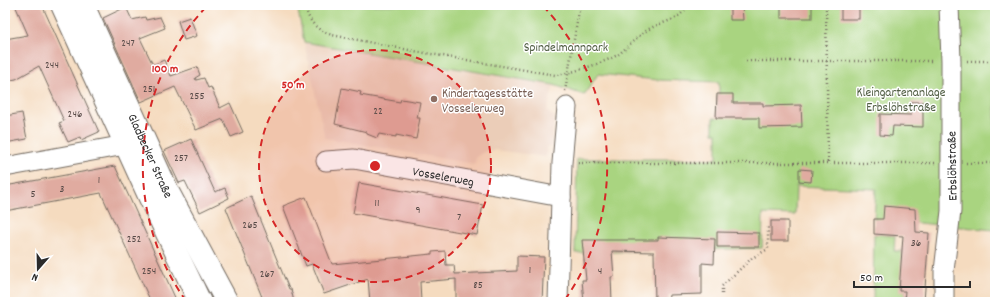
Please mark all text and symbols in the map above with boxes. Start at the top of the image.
house number: 247 [121,36,135,52]
park label: Spindelmannpark [524,39,608,58]
house number: 244 [45,58,59,74]
text: 100 m [152,61,178,78]
text: 50 m [281,77,305,94]
house number: 251 [143,82,155,98]
park label: Kleingartenanlage Erbslöhstraße [856,84,946,118]
place label: Kindertagesstätte Vosselerweg [442,85,533,119]
house number: 255 [190,89,205,105]
marker: Kindertagesstätte Vosselerweg [429,94,439,104]
house number: 22 [373,104,383,120]
house number: 246 [68,107,82,123]
street label: Gladbecker Straße [122,111,177,202]
street label: Erbslöhstraße [943,131,964,201]
house number: 257 [174,151,188,167]
centre of rings [368,159,382,173]
street label: Vosselerweg [411,163,476,193]
house number: 1 [98,173,100,189]
house number: 3 [60,182,65,198]
house number: 5 [30,187,36,203]
house number: 11 [375,196,379,212]
house number: 9 [415,203,421,219]
house number: 7 [457,210,461,226]
house number: 265 [242,218,258,234]
house number: 252 [127,232,142,248]
house number: 36 [911,236,921,252]
north arrow [18,249,58,289]
house number: 1 [529,263,531,279]
scale bar [854,263,970,289]
house number: 254 [142,264,156,280]
house number: 4 [598,264,602,280]
house number: 267 [260,267,274,283]
text: N [29,268,41,285]
text: 50 m [860,270,883,287]
house number: 85 [473,278,483,294]

